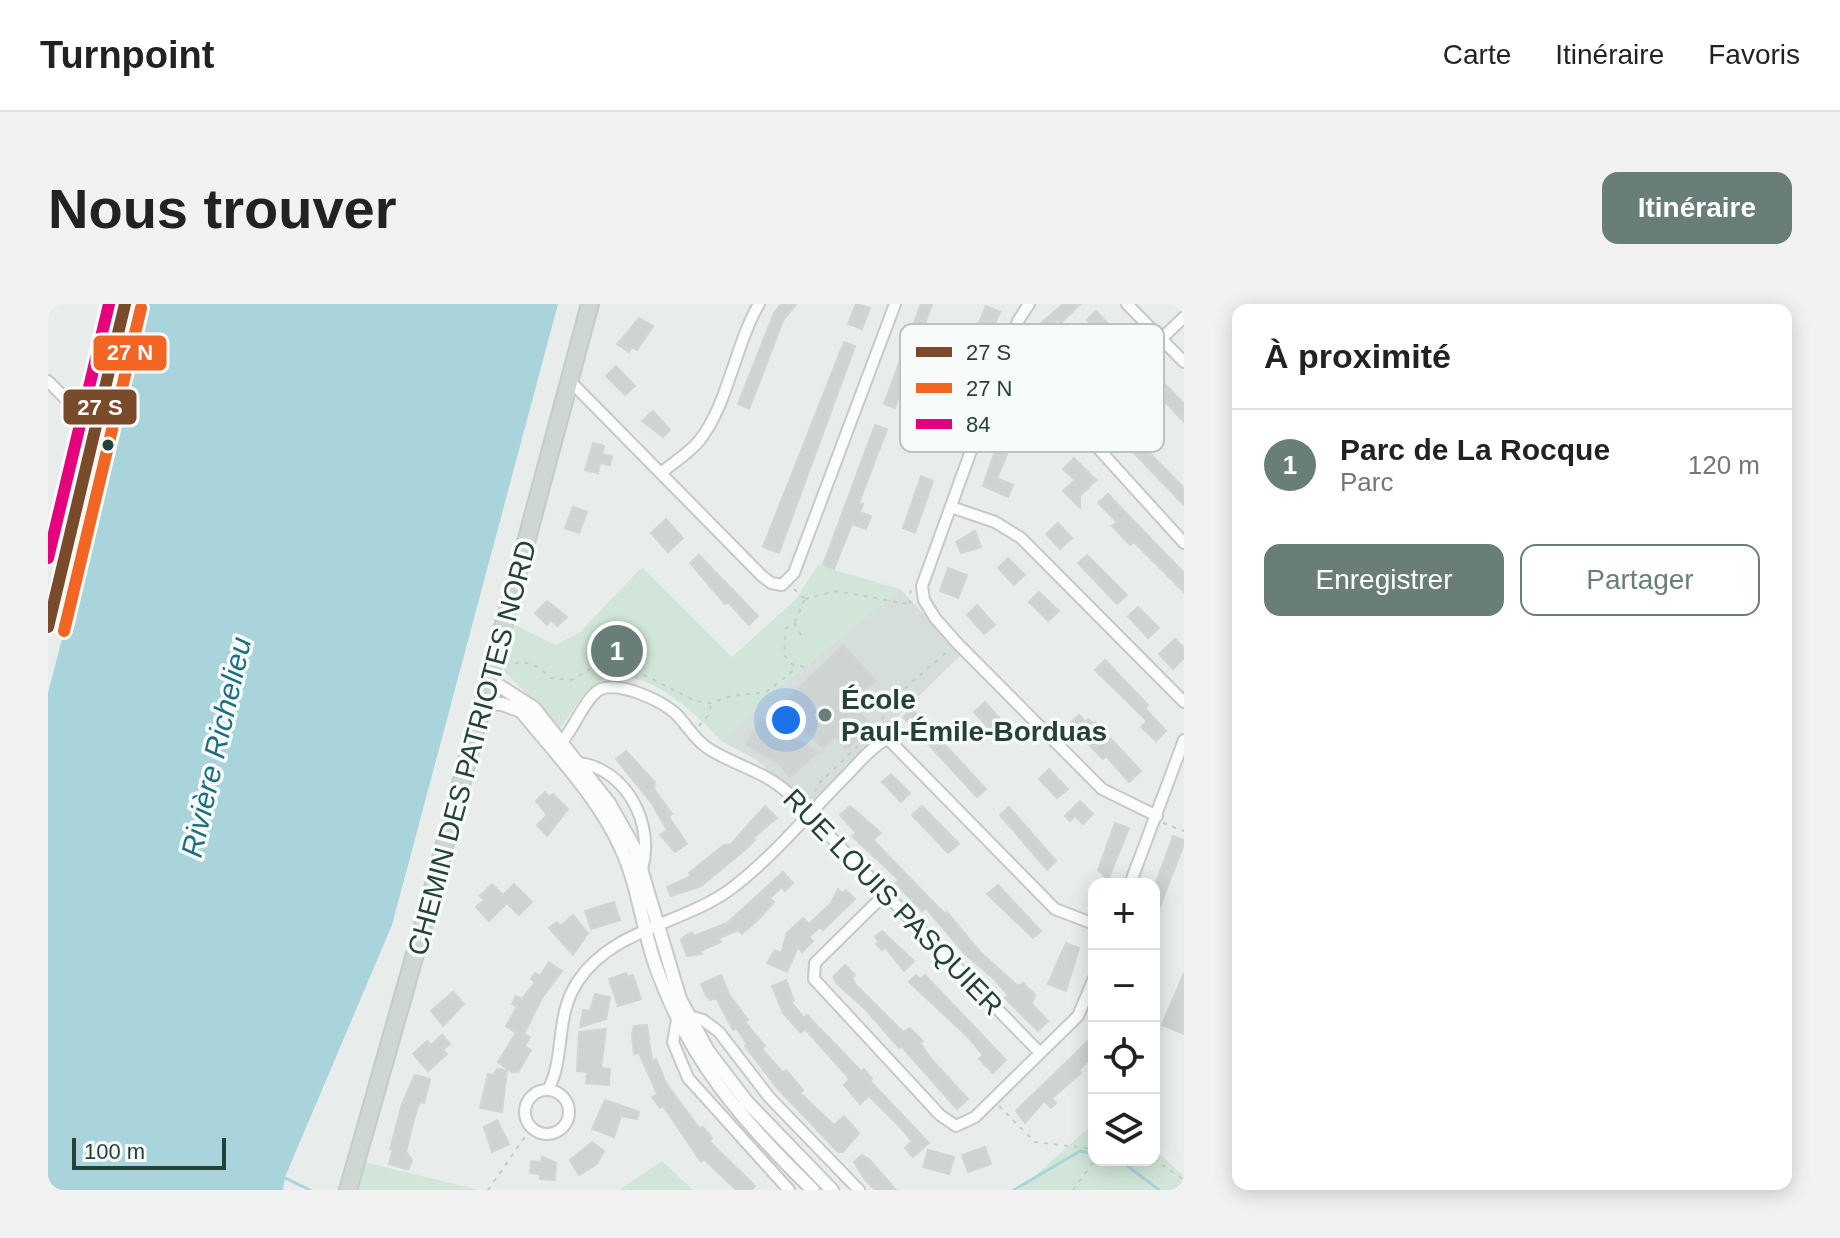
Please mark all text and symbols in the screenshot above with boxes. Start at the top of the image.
text: Turnpoint [40,34,214,76]
text: Carte [1443,39,1511,70]
text: Itinéraire [1555,39,1664,70]
text: Favoris [1708,39,1800,70]
button: Itinéraire [1602,172,1792,244]
text: Nous trouver [48,177,397,240]
legend [900,324,1164,452]
line badge: 27 N [92,334,168,372]
text: À proximité [1264,337,1451,375]
text: 27 N [107,340,153,365]
text: 27 S [966,340,1011,365]
text: 27 N [966,376,1012,401]
line badge: 27 S [62,388,138,426]
text: 27 S [77,395,123,420]
text: 84 [966,412,990,437]
text: Parc de La Rocque [1340,433,1610,466]
unlabelled marker [100,437,116,453]
text: 1 [1283,450,1297,480]
text: 120 m [1688,450,1760,480]
text: Parc [1340,467,1393,497]
street label: CHEMIN DES PATRIOTES NORD [402,537,542,959]
button: Enregistrer [1264,544,1504,616]
button: Partager [1520,544,1760,616]
pin: 1 [591,621,643,681]
water label: Rivière Richelieu [175,633,257,860]
place label: École Paul-Émile-Borduas [841,684,1107,747]
your location [766,700,806,740]
marker: École Paul-Émile-Borduas [816,706,834,724]
street label: RUE LOUIS PASQUIER [777,783,1009,1021]
map controls [1088,878,1160,1166]
button: + [1088,878,1160,950]
button: − [1088,950,1160,1022]
button: locate [1088,1022,1160,1094]
button: layers [1088,1094,1160,1166]
scale bar [72,1134,226,1170]
text: 100 m [84,1139,145,1164]

